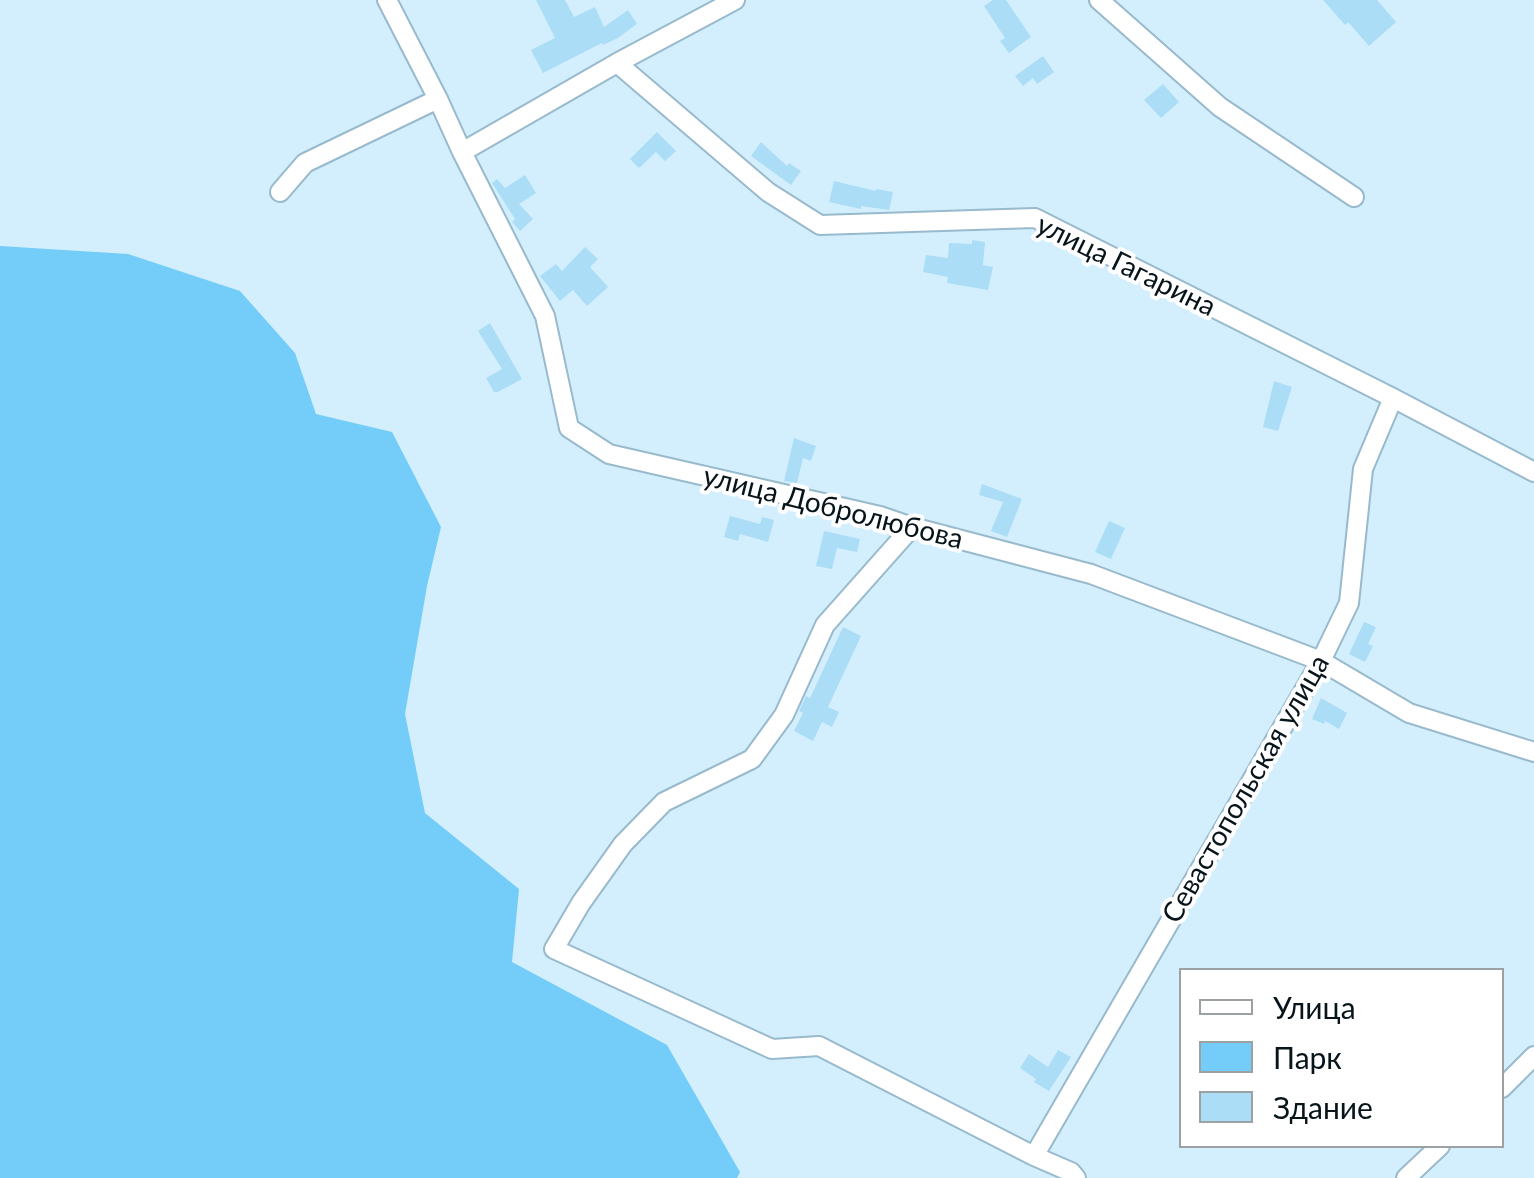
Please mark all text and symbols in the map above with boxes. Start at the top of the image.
street label: улица Гагарина [1031,208,1221,324]
street label: улица Добролюбова [700,459,966,557]
street label: Севастопольская улица [1155,649,1337,929]
legend [1179,968,1504,1148]
text: Улица [1273,989,1356,1025]
text: Парк [1273,1039,1342,1075]
text: Здание [1273,1089,1373,1125]

